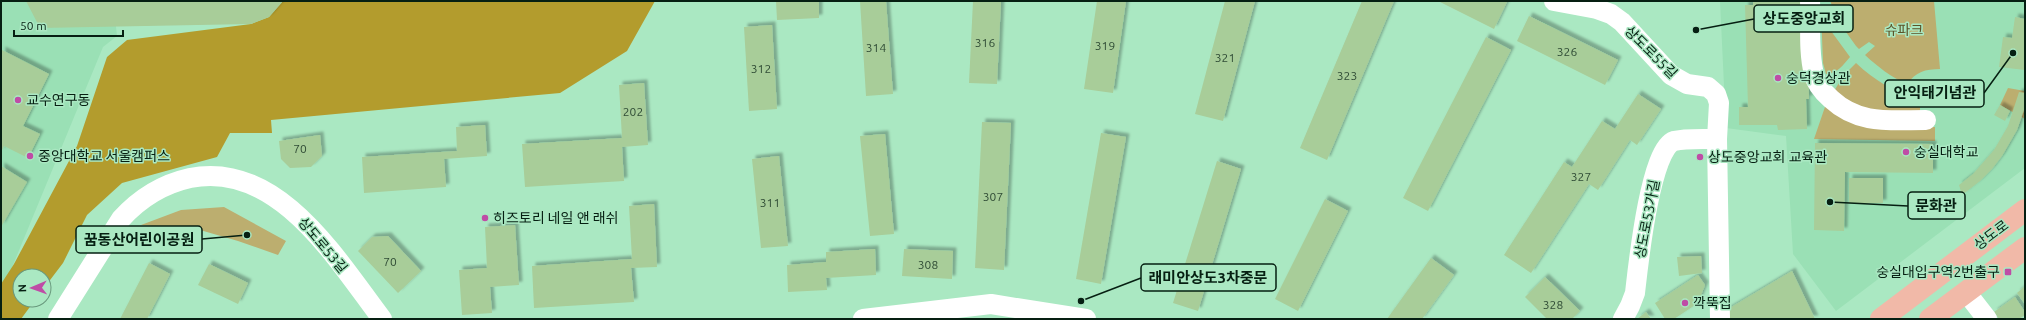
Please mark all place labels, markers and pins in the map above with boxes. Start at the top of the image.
callout: 상도중앙교회 [1754,5,1853,32]
place label: 숭덕경상관 [1786,70,1851,86]
marker: 숭덕경상관 [1773,73,1783,83]
callout: 안익태기념관 [1885,80,1984,107]
place label: 교수연구동 [26,92,91,108]
marker: 교수연구동 [13,95,23,105]
place label: 숭실대학교 [1914,144,1979,160]
marker: 숭실대학교 [1901,147,1911,157]
place label: 중앙대학교 서울캠퍼스 [38,148,170,164]
place label: 상도중앙교회 교육관 [1708,149,1827,165]
marker: 중앙대학교 서울캠퍼스 [25,151,35,161]
marker: 상도중앙교회 교육관 [1695,152,1705,162]
callout: 문화관 [1908,192,1965,219]
place label: 히즈토리 네일 앤 래쉬 [493,210,619,226]
marker: 히즈토리 네일 앤 래쉬 [480,213,490,223]
callout: 꿈동산어린이공원 [76,226,202,253]
callout: 래미안상도3차중문 [1141,264,1276,291]
place label: 숭실대입구역2번출구 [1876,264,2000,280]
marker: 숭실대입구역2번출구 [2003,267,2013,277]
place label: 깍뚝집 [1693,295,1732,311]
marker: 깍뚝집 [1680,298,1690,308]

